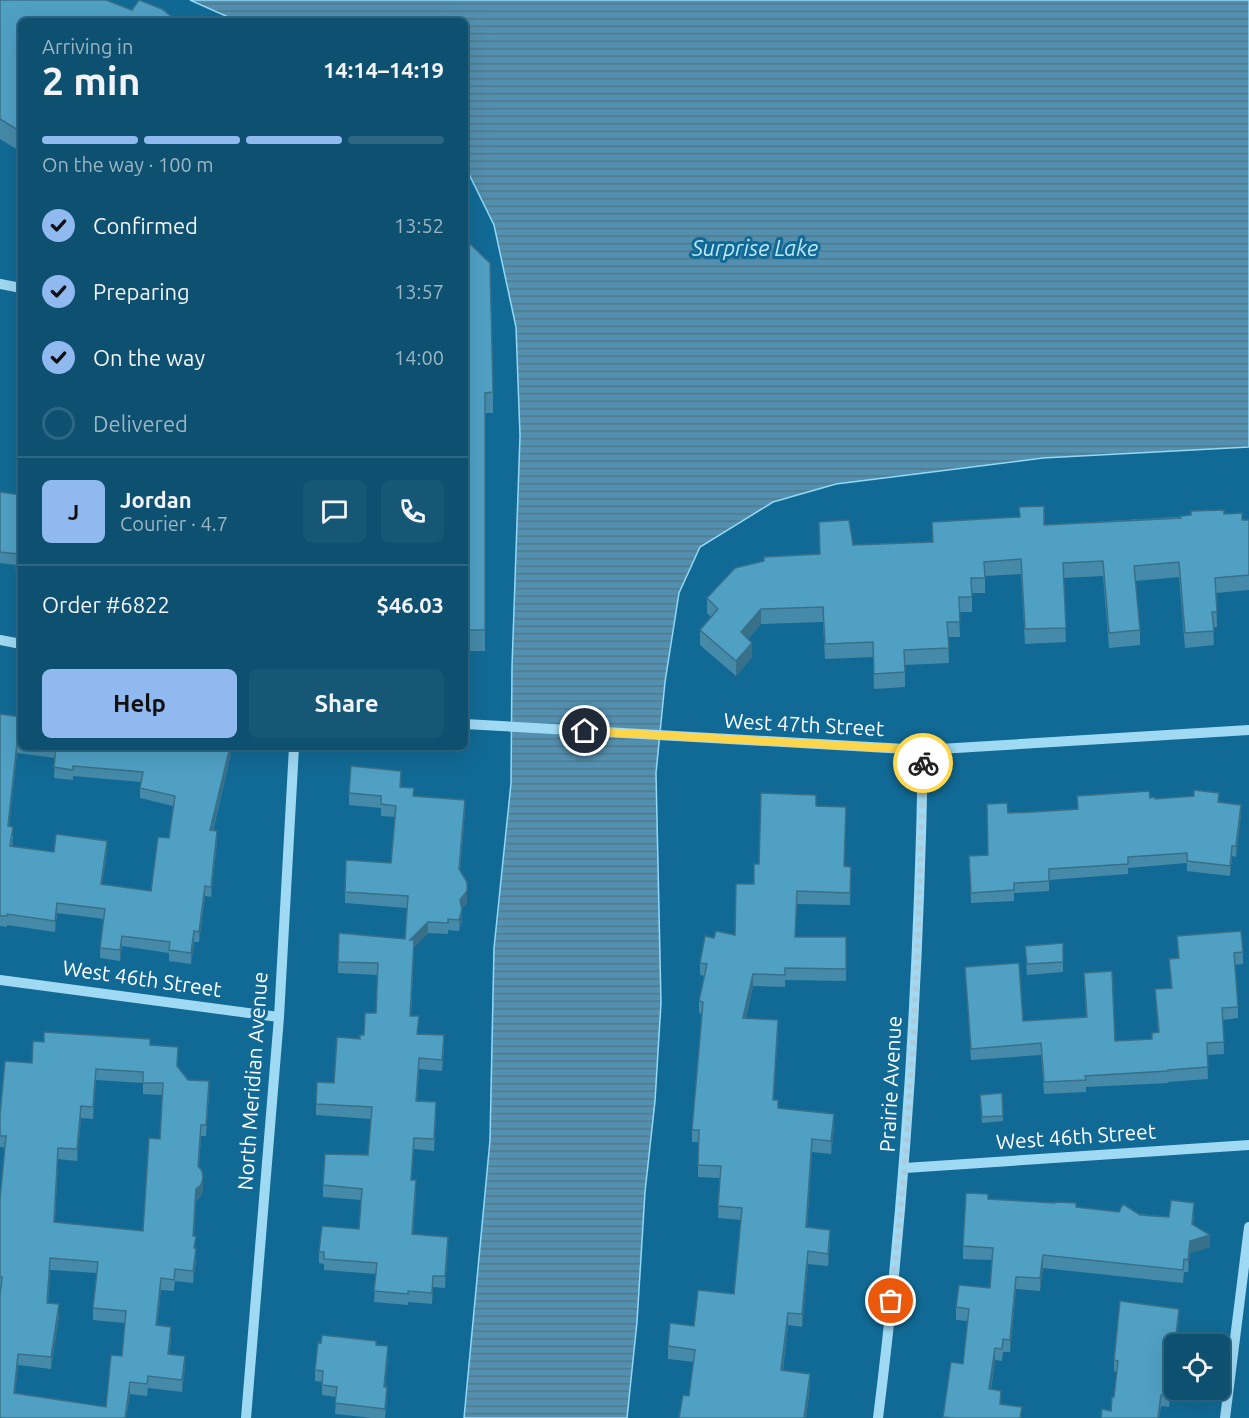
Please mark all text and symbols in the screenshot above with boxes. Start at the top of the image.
text: Arriving in [42,35,133,58]
text: 14:14–14:19 [323,57,444,82]
text: 2 min [42,59,141,102]
text: On the way · 100 m [42,153,214,176]
icon: check [42,209,75,242]
text: Confirmed [93,213,198,238]
text: 13:52 [394,214,444,237]
water label: Surprise Lake [691,235,818,260]
icon: check [42,275,75,308]
text: Preparing [93,279,190,304]
text: 13:57 [394,280,444,303]
icon: check [42,341,75,374]
text: On the way [93,345,205,370]
text: 14:00 [394,346,444,369]
text: Delivered [93,411,188,436]
button: chat [303,480,366,543]
button: phone [381,480,444,543]
text: Jordan [120,487,192,512]
text: J [68,499,79,524]
text: Courier · 4.7 [120,512,228,535]
text: Order #6822 [42,592,170,617]
text: $46.03 [377,592,444,617]
button: Help [42,669,237,738]
button: Share [249,669,444,738]
pin [559,705,610,756]
street label: West 47th Street [723,708,885,740]
icon: home [568,714,601,747]
courier [893,733,953,793]
icon: bike [907,747,940,780]
street label: West 46th Street [61,955,223,1001]
street label: North Meridian Avenue [232,971,272,1191]
street label: Prairie Avenue [874,1015,906,1153]
street label: West 46th Street [995,1118,1157,1154]
pin [865,1275,916,1326]
icon: bag [874,1284,907,1317]
map controls [1164,1334,1230,1400]
button: locate [1164,1334,1230,1400]

